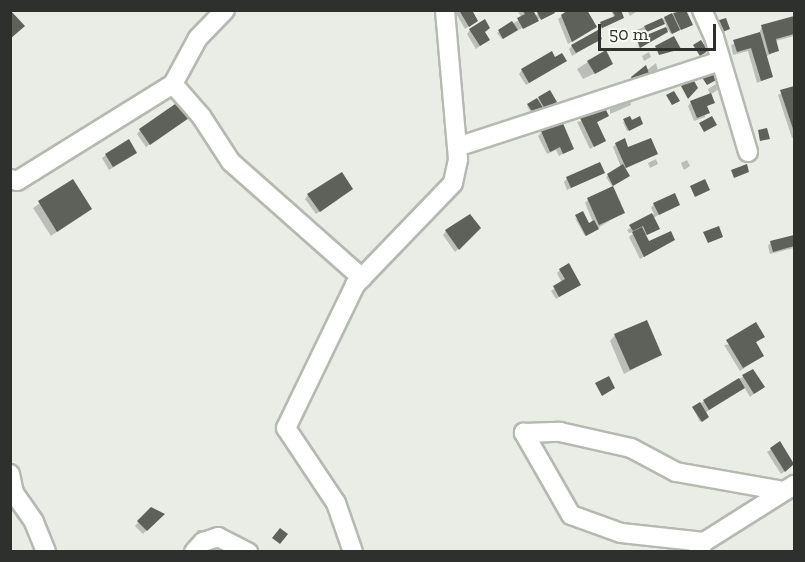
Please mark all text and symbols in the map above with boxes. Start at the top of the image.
scale bar [601,12,720,50]
text: 50 m [609,23,648,45]

